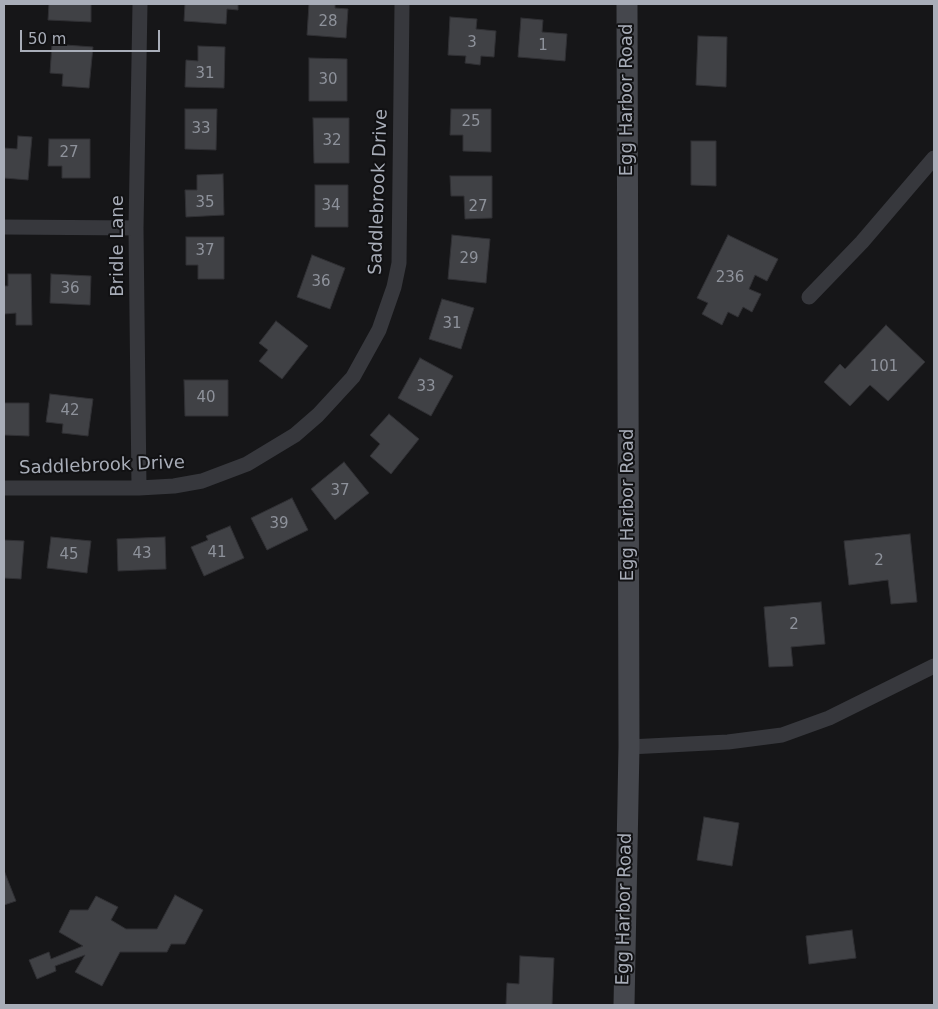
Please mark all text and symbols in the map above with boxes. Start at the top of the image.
house number: 28 [318,13,338,31]
scale bar [22,20,162,52]
street label: Egg Harbor Road [616,24,638,176]
text: 50 m [28,30,66,48]
house number: 3 [467,34,477,52]
house number: 1 [538,37,548,55]
house number: 31 [195,65,215,83]
house number: 30 [318,71,338,89]
street label: Saddlebrook Drive [365,109,393,275]
house number: 25 [461,113,481,131]
house number: 33 [191,120,211,138]
house number: 32 [322,132,342,150]
house number: 27 [59,144,79,162]
house number: 35 [195,194,215,212]
street label: Bridle Lane [107,195,129,297]
house number: 34 [321,197,341,215]
house number: 27 [468,198,488,216]
house number: 37 [195,242,215,260]
house number: 29 [459,250,479,268]
house number: 236 [716,269,744,287]
house number: 36 [311,273,331,291]
house number: 36 [60,280,80,298]
house number: 31 [442,315,462,333]
house number: 101 [870,358,898,376]
house number: 33 [416,378,436,396]
house number: 40 [196,389,216,407]
house number: 42 [60,402,80,420]
street label: Egg Harbor Road [617,429,639,581]
street label: Saddlebrook Drive [19,452,185,480]
house number: 37 [330,482,350,500]
house number: 39 [269,515,289,533]
house number: 41 [207,544,227,562]
house number: 43 [132,545,152,563]
house number: 45 [59,546,79,564]
house number: 2 [874,552,884,570]
house number: 2 [789,616,799,634]
street label: Egg Harbor Road [613,833,637,985]

